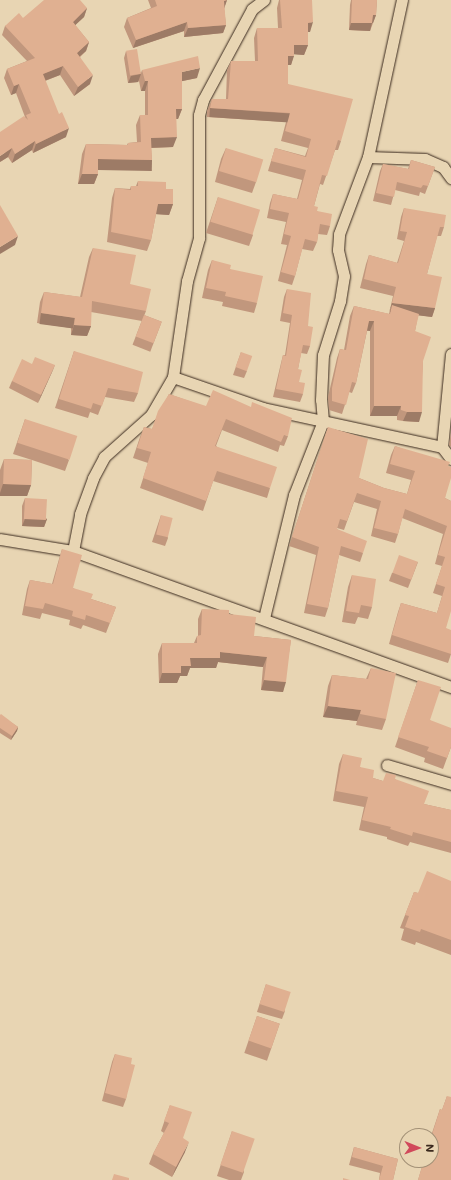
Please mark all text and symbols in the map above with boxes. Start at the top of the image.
north arrow [399,1128,439,1168]
text: N [423,1144,438,1153]

